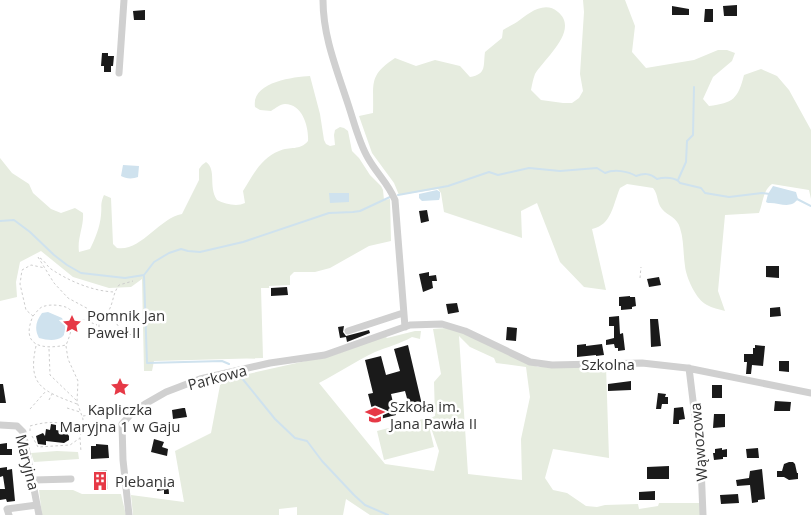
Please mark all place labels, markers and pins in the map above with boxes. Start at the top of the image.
place label: Pomnik Jan Paweł II [87,305,165,342]
place icon: Pomnik Jan Paweł II [61,313,83,335]
place icon: Kapliczka Maryjna 1 w Gaju [109,376,131,398]
place label: Szkoła im. Jana Pawła II [388,396,477,433]
place label: Kapliczka Maryjna 1 w Gaju [60,399,180,436]
school or university icon: Szkoła im. Jana Pawła II [364,404,386,426]
building icon: Plebania [89,470,111,492]
place label: Plebania [115,471,175,491]

